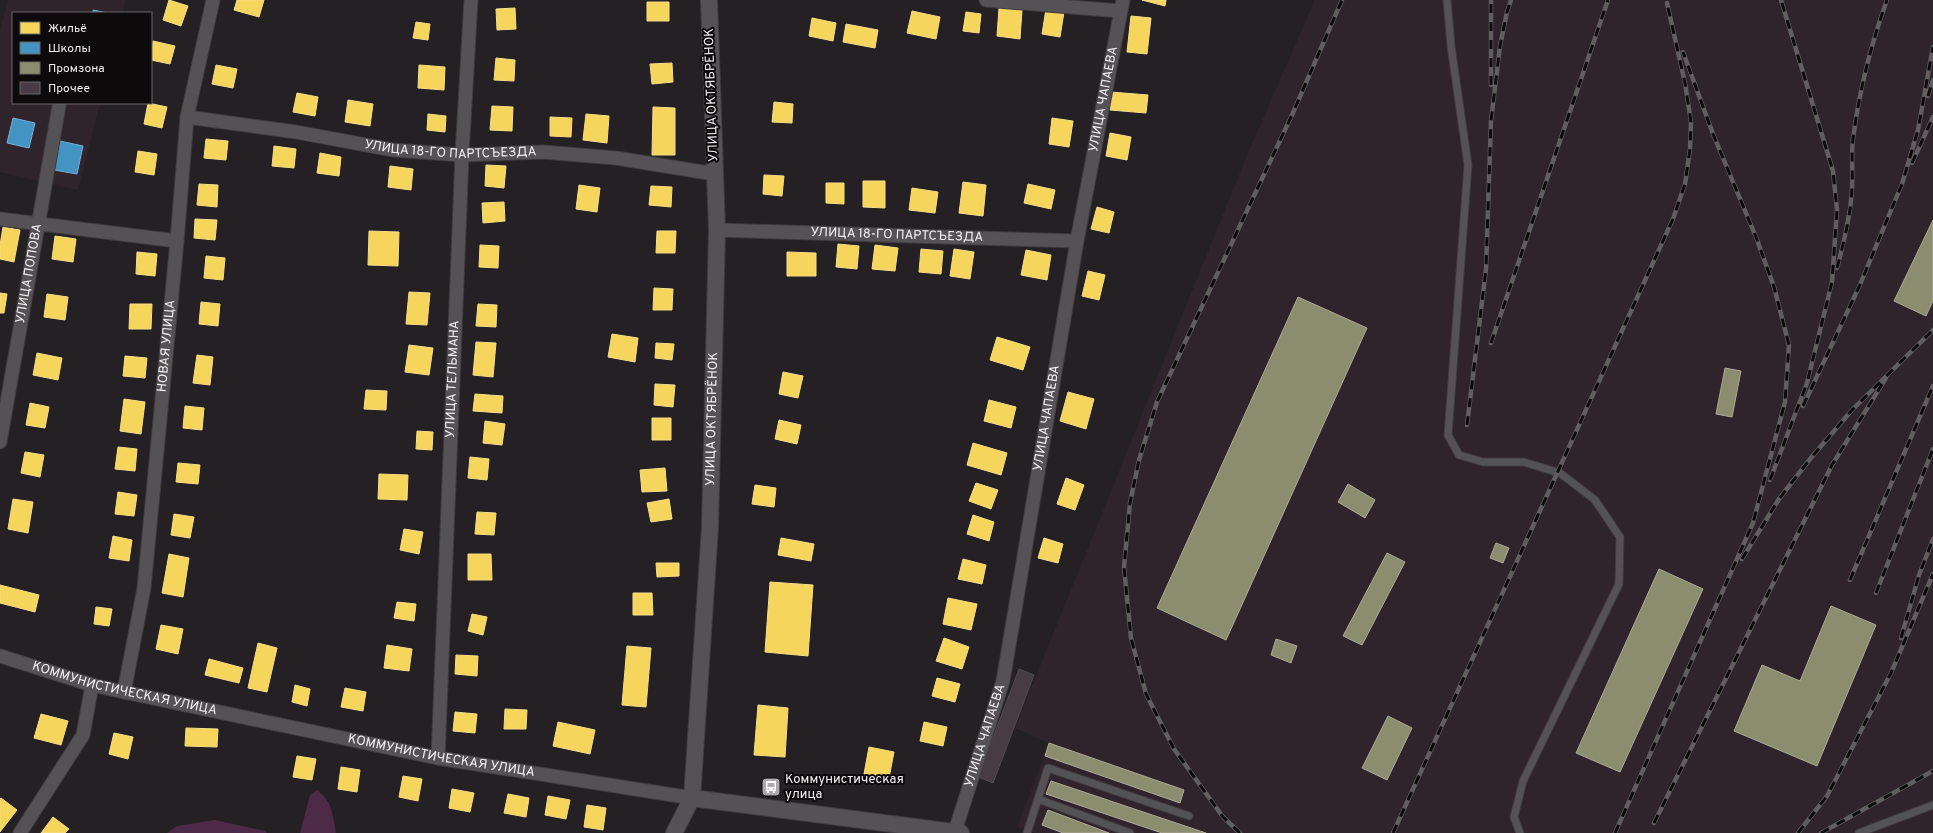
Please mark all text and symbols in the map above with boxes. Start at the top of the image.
legend [12,12,152,104]
text: Жильё [48,21,87,37]
street label: УЛИЦА ОКТЯБРЁНОК [700,28,722,162]
text: Школы [48,41,91,57]
street label: УЛИЦА ЧАПАЕВА [1086,45,1122,153]
text: Промзона [48,61,105,77]
text: Прочее [48,81,90,97]
street label: УЛИЦА 18-ГО ПАРТСЪЕЗДА [363,137,537,163]
street label: УЛИЦА ПОПОВА [13,222,46,325]
street label: УЛИЦА 18-ГО ПАРТСЪЕЗДА [810,225,984,246]
street label: НОВАЯ УЛИЦА [155,299,179,393]
street label: УЛИЦА ТЕЛЬМАНА [443,320,463,438]
street label: УЛИЦА ОКТЯБРЁНОК [703,352,722,486]
street label: УЛИЦА ЧАПАЕВА [1030,364,1064,472]
street label: КОММУНИСТИЧЕСКАЯ УЛИЦА [30,659,218,719]
street label: УЛИЦА ЧАПАЕВА [962,682,1009,789]
street label: КОММУНИСТИЧЕСКАЯ УЛИЦА [346,731,536,781]
place label: Коммунистическая улица [785,772,904,803]
bus stop icon: Коммунистическая улица [760,776,782,798]

